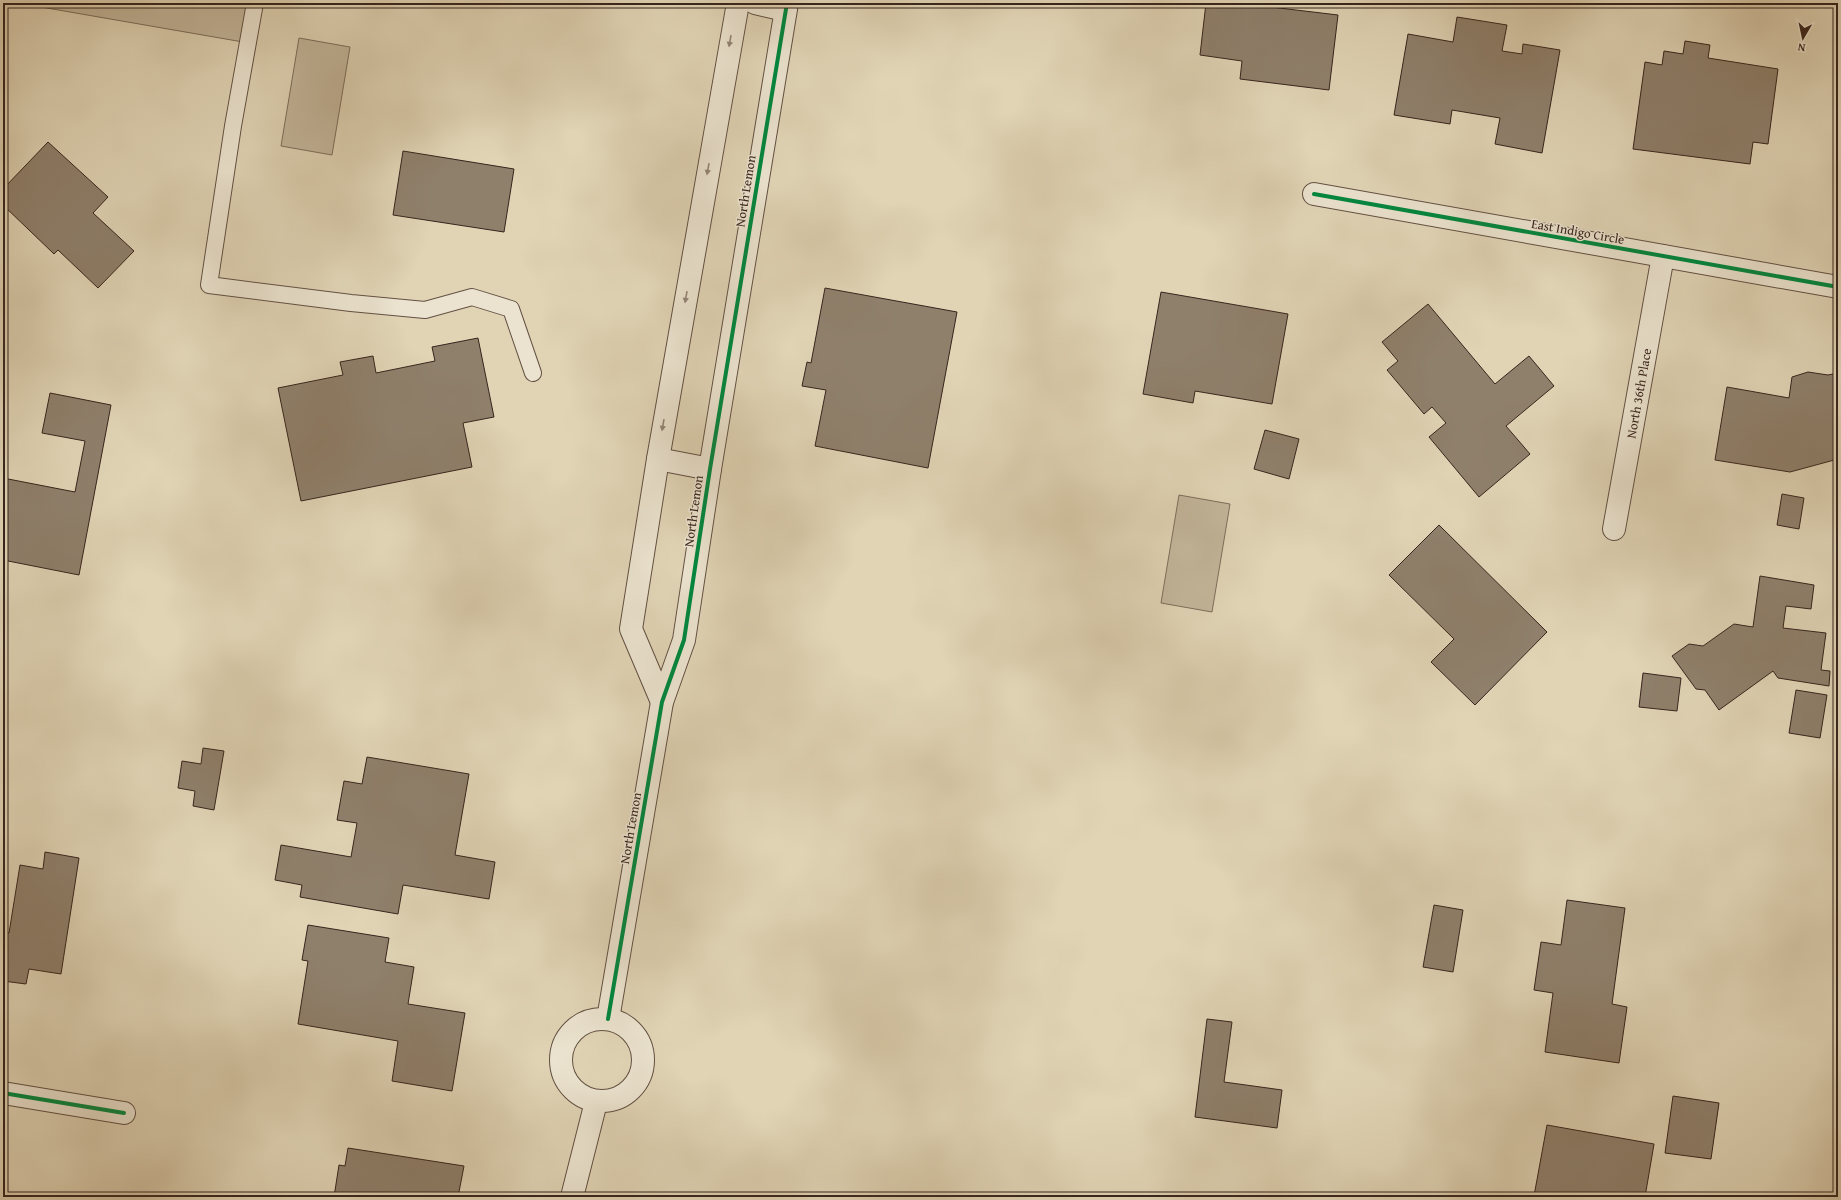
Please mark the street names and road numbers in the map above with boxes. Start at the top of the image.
street label: North Lemon [730,153,761,228]
street label: East Indigo Circle [1530,214,1626,249]
street label: North 36th Place [1621,347,1656,440]
street label: North Lemon [679,473,708,548]
street label: North Lemon [615,790,646,865]

